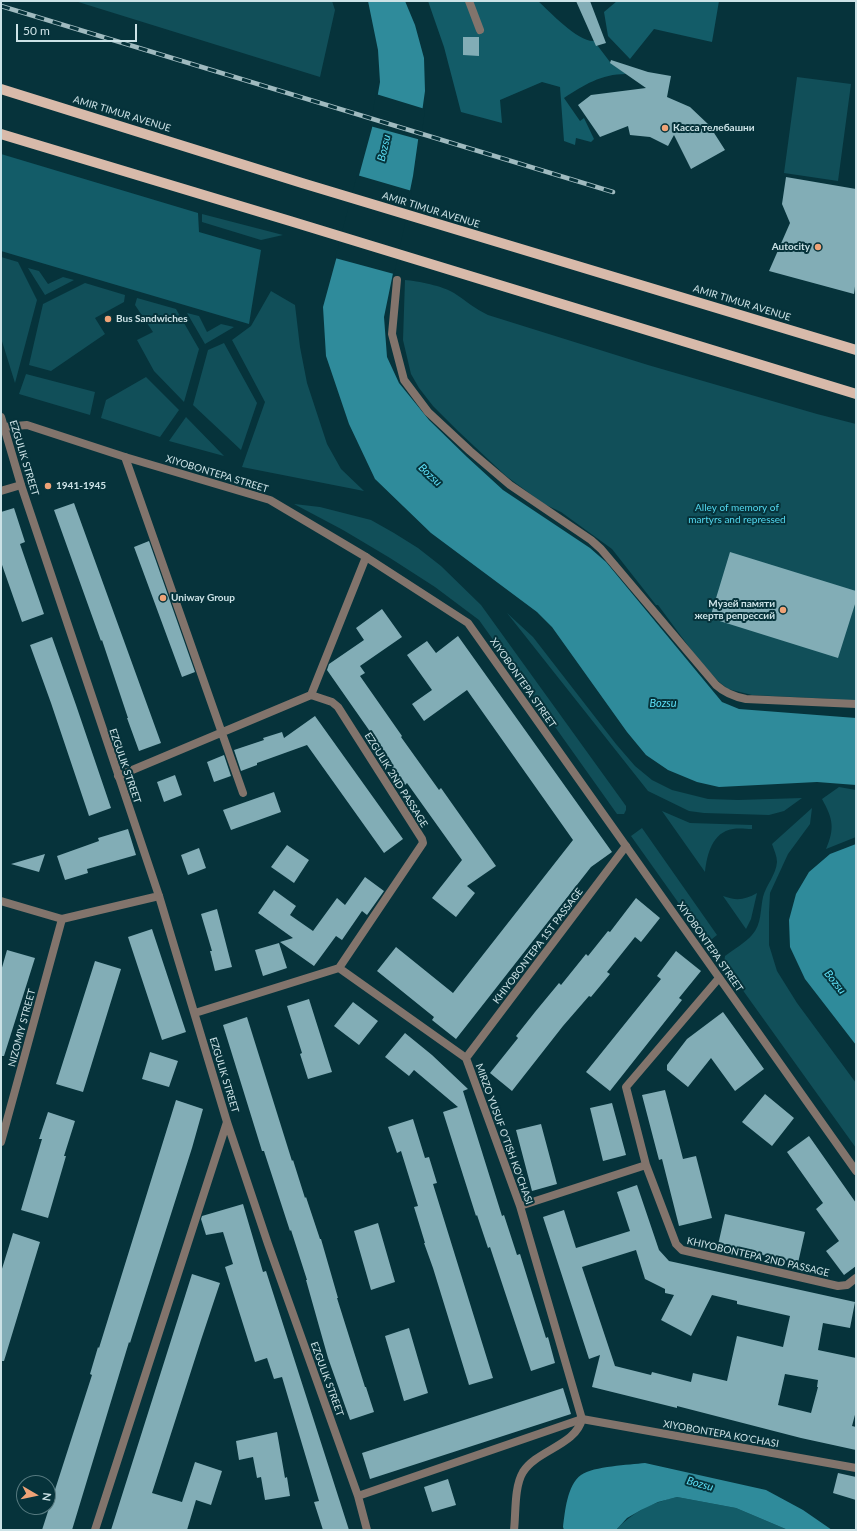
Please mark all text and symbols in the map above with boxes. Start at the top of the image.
scale bar [18,16,139,42]
text: 50 m [23,23,50,38]
street label: AMIR TIMUR AVENUE [72,93,172,135]
place label: Касса телебашни [673,122,754,134]
marker: Касса телебашни [660,123,670,133]
water label: Bozsu [375,133,393,163]
street label: AMIR TIMUR AVENUE [381,189,481,231]
place label: Autocity [772,241,810,253]
marker: Autocity [813,242,823,252]
street label: AMIR TIMUR AVENUE [692,282,792,324]
place label: Bus Sandwiches [116,313,188,325]
marker: Bus Sandwiches [103,314,113,324]
street label: EZGULIK STREET [7,419,41,497]
street label: XIYOBONTEPA STREET [164,453,270,495]
water label: Bozsu [416,461,444,489]
place label: 1941-1945 [56,480,106,492]
marker: 1941-1945 [43,481,53,491]
park label: Alley of memory of martyrs and repressed [688,502,786,526]
place label: Uniway Group [171,592,235,604]
marker: Uniway Group [158,593,168,603]
place label: Музей памяти жертв репрессий [695,598,775,622]
marker: Музей памяти жертв репрессий [778,605,788,615]
street label: XIYOBONTEPA STREET [487,636,559,730]
water label: Bozsu [649,696,677,710]
street label: EZGULIK STREET [107,727,143,805]
street label: EZGULIK 2ND PASSAGE [362,730,430,830]
street label: KHIYOBONTEPA 1ST PASSAGE [491,886,585,1006]
street label: XIYOBONTEPA STREET [674,900,746,994]
water label: Bozsu [821,967,849,997]
street label: NIZOMIY STREET [6,988,38,1068]
street label: EZGULIK STREET [207,1036,241,1114]
street label: MIRZO YUSUF O'TISH KO'CHASI [473,1062,535,1206]
street label: KHIYOBONTEPA 2ND PASSAGE [686,1235,830,1279]
street label: EZGULIK STREET [308,1340,346,1418]
street label: XIYOBONTEPA KO'CHASI [662,1418,780,1450]
water label: Bozsu [685,1474,715,1494]
north arrow [16,1475,56,1515]
text: N [40,1492,54,1502]

